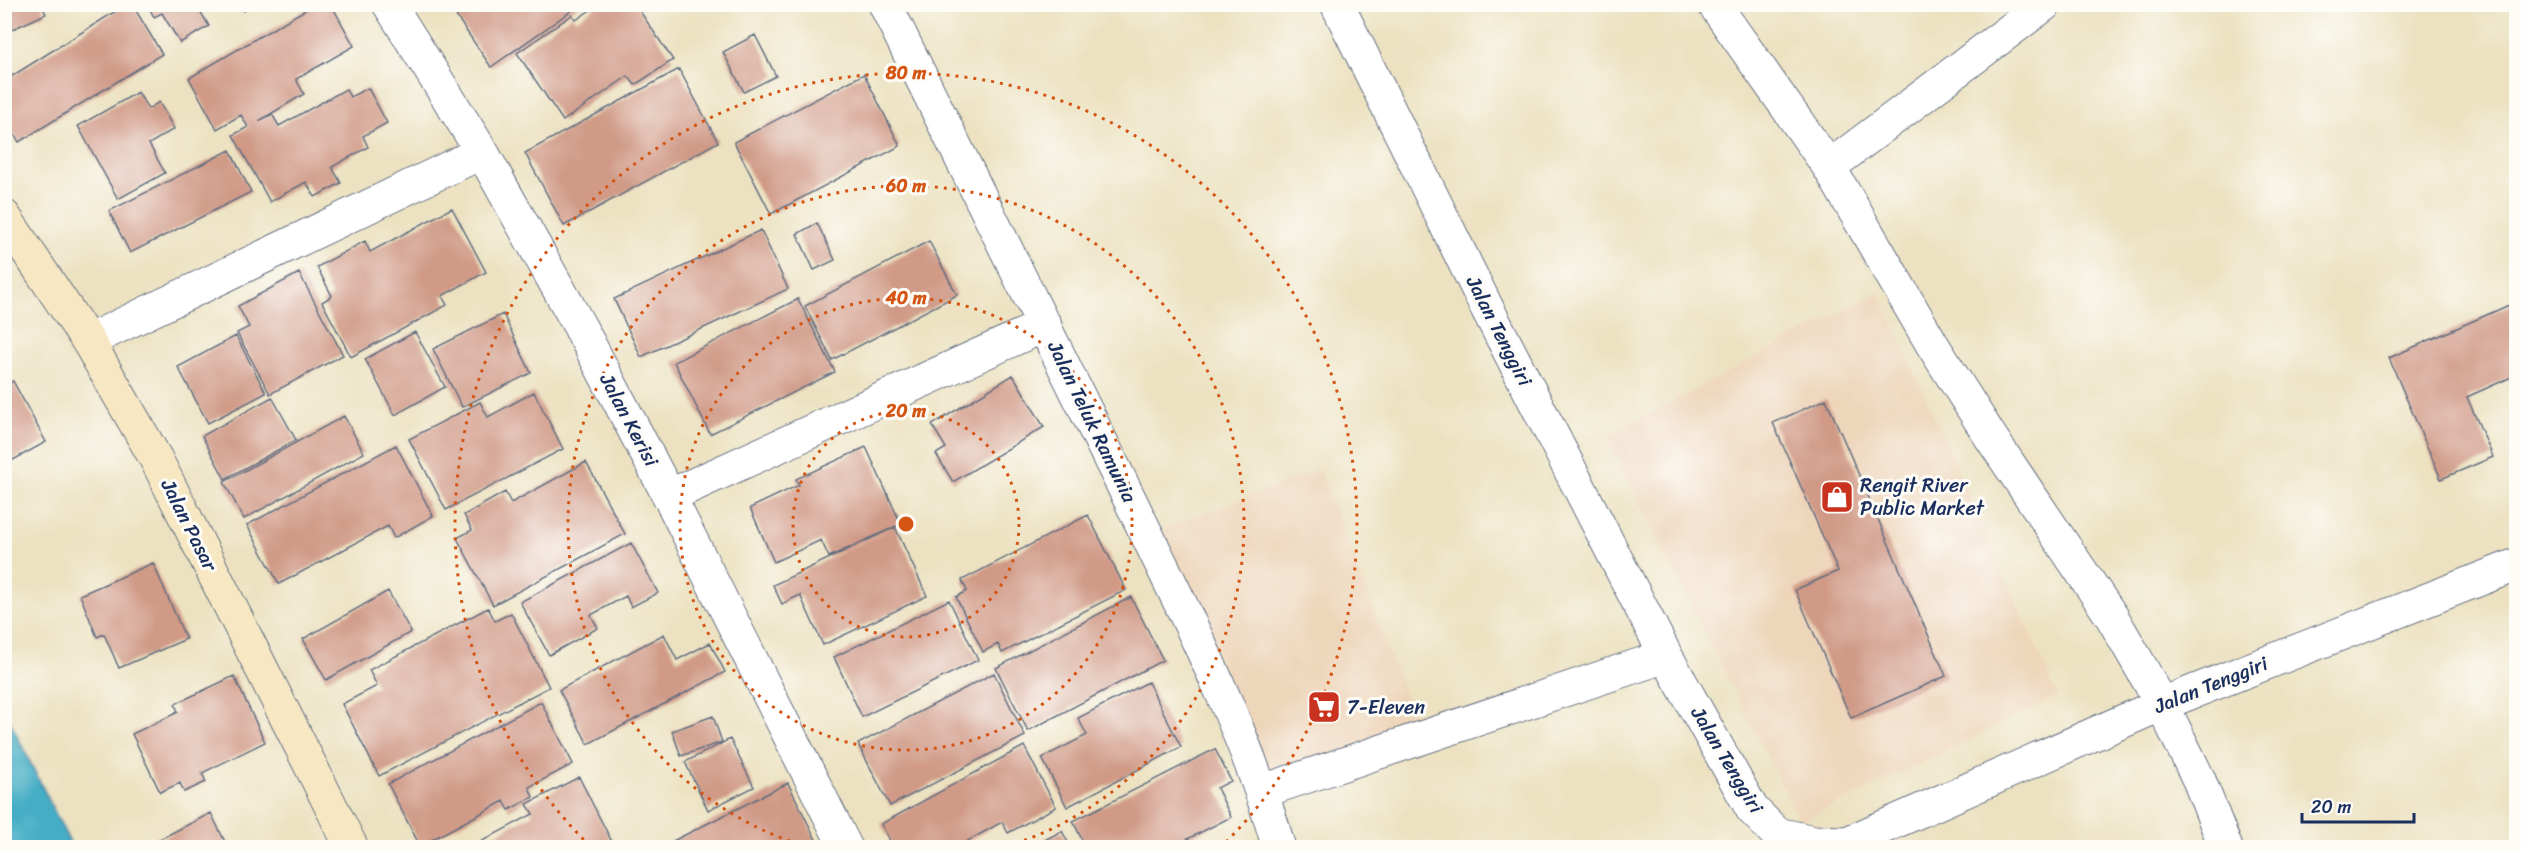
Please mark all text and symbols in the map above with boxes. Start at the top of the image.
text: 80 m [885,57,927,89]
text: 60 m [885,170,926,202]
street label: Jalan Tenggiri [1456,269,1542,394]
text: 40 m [884,282,927,314]
street label: Jalan Teluk Ramunia [1037,334,1147,510]
street label: Jalan Kerisi [589,366,669,474]
text: 20 m [885,395,926,427]
place label: Rengit River Public Market [1860,468,1985,526]
street label: Jalan Pasar [150,472,228,579]
shop icon: Rengit River Public Market [1819,479,1855,515]
centre of rings [896,514,916,534]
street label: Jalan Tenggiri [2148,646,2275,724]
supermarket icon: 7-Eleven [1306,689,1342,725]
place label: 7-Eleven [1347,690,1425,725]
street label: Jalan Tenggiri [1681,699,1774,822]
scale bar [2302,786,2414,824]
text: 20 m [2311,791,2351,823]

